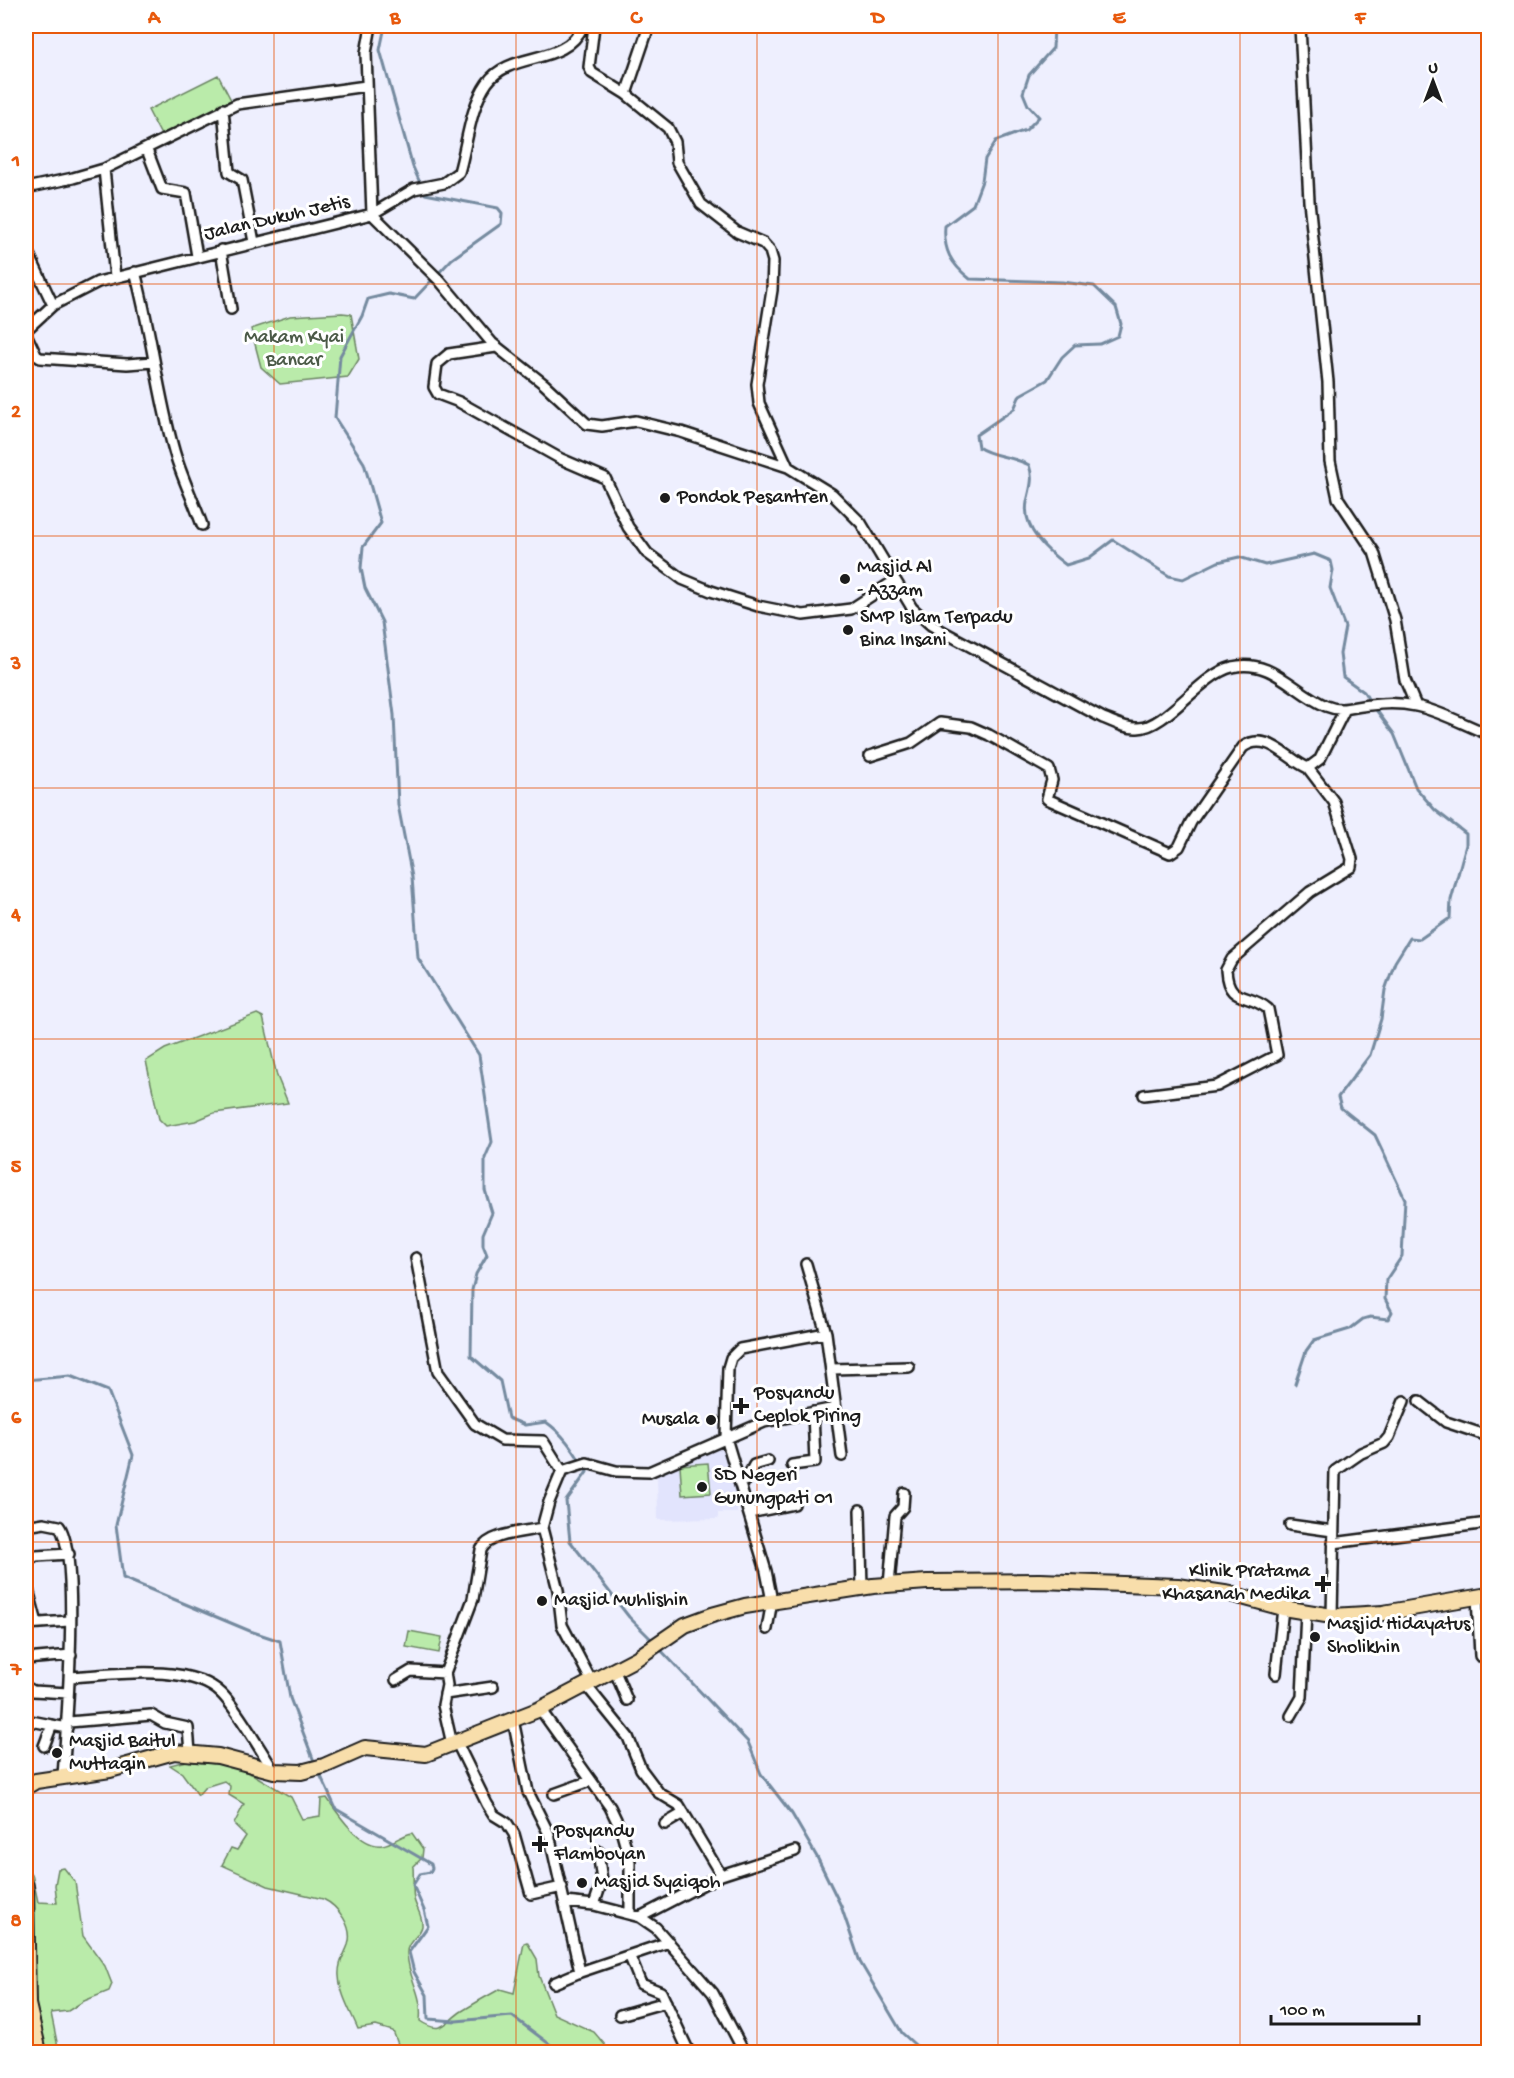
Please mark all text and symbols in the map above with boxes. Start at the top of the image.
text: A [147,8,162,31]
text: B [389,8,401,31]
text: C [630,8,644,31]
text: D [869,8,885,31]
text: E [1113,8,1127,31]
text: F [1354,8,1367,31]
north arrow [1403,51,1463,111]
text: U [1428,60,1438,79]
text: 1 [11,151,20,174]
street label: Jalan Dukuh Jetis [202,191,353,247]
park label: Makam Kyai Bancar [244,327,344,373]
text: 2 [11,402,21,425]
place label: Pondok Pesantren [676,487,829,510]
marker: Pondok Pesantren [658,491,672,505]
place label: Masjid Al - Azzam [857,557,932,603]
marker: Masjid Al - Azzam [838,572,852,586]
place label: SMP Islam Terpadu Bina Insani [859,607,1013,653]
marker: SMP Islam Terpadu Bina Insani [841,623,855,637]
text: 3 [10,654,21,677]
text: 4 [10,905,21,928]
text: 5 [11,1157,22,1180]
place label: Posyandu Ceplok Piring [753,1383,861,1429]
marker: Posyandu Ceplok Piring [732,1397,750,1415]
text: 6 [11,1408,22,1431]
place label: Musala [642,1409,700,1432]
marker: Musala [704,1413,718,1427]
place label: SD Negeri Gunungpati 01 [714,1465,833,1511]
marker: SD Negeri Gunungpati 01 [695,1480,709,1494]
place label: Klinik Pratama Khasanah Medika [1162,1561,1311,1607]
marker: Klinik Pratama Khasanah Medika [1314,1575,1332,1593]
place label: Masjid Muhlishin [554,1590,688,1613]
marker: Masjid Muhlishin [535,1594,549,1608]
place label: Masjid Hidayatus Sholikhin [1327,1614,1471,1660]
marker: Masjid Hidayatus Sholikhin [1308,1630,1322,1644]
text: 7 [10,1660,23,1683]
place label: Masjid Baitul Muttaqin [69,1731,176,1777]
marker: Masjid Baitul Muttaqin [50,1746,64,1760]
place label: Posyandu Flamboyan [553,1821,646,1867]
marker: Posyandu Flamboyan [531,1835,549,1853]
place label: Masjid Syaiqoh [594,1872,721,1895]
marker: Masjid Syaiqoh [575,1876,589,1890]
text: 8 [11,1911,22,1934]
scale bar [1271,1988,1420,2026]
text: 100 m [1279,2001,1325,2022]

